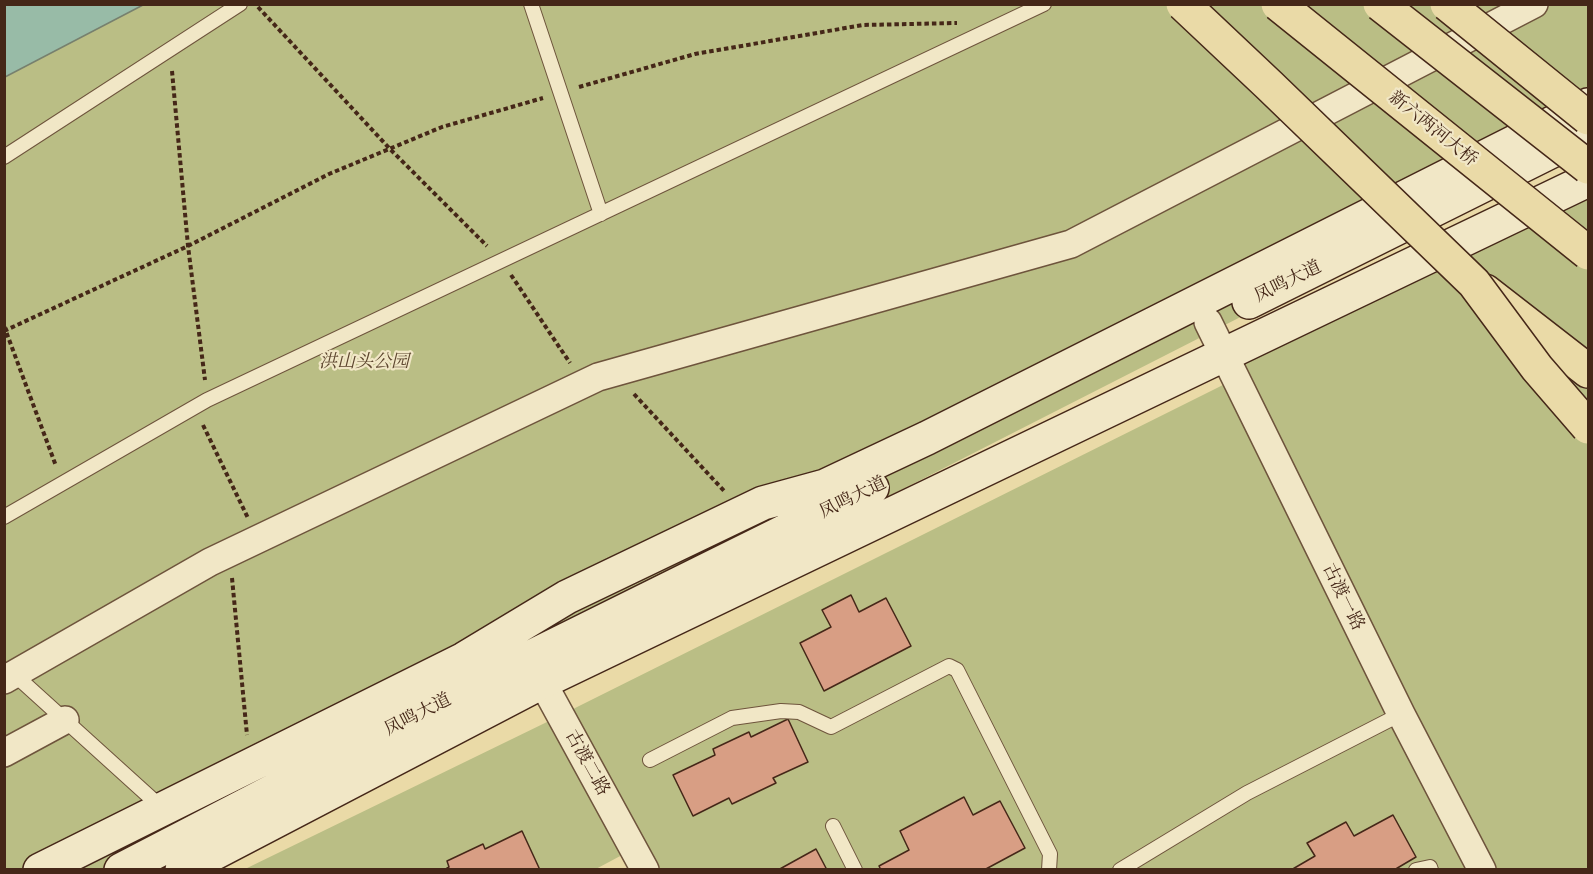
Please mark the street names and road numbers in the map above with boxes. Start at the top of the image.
street label: 新六两河大桥 [1384,87,1482,171]
street label: 凤鸣大道 [1251,257,1325,307]
street label: 凤鸣大道 [816,473,890,523]
street label: 古渡一路 [1318,560,1368,634]
street label: 凤鸣大道 [381,689,455,741]
street label: 古渡二路 [560,726,614,800]

